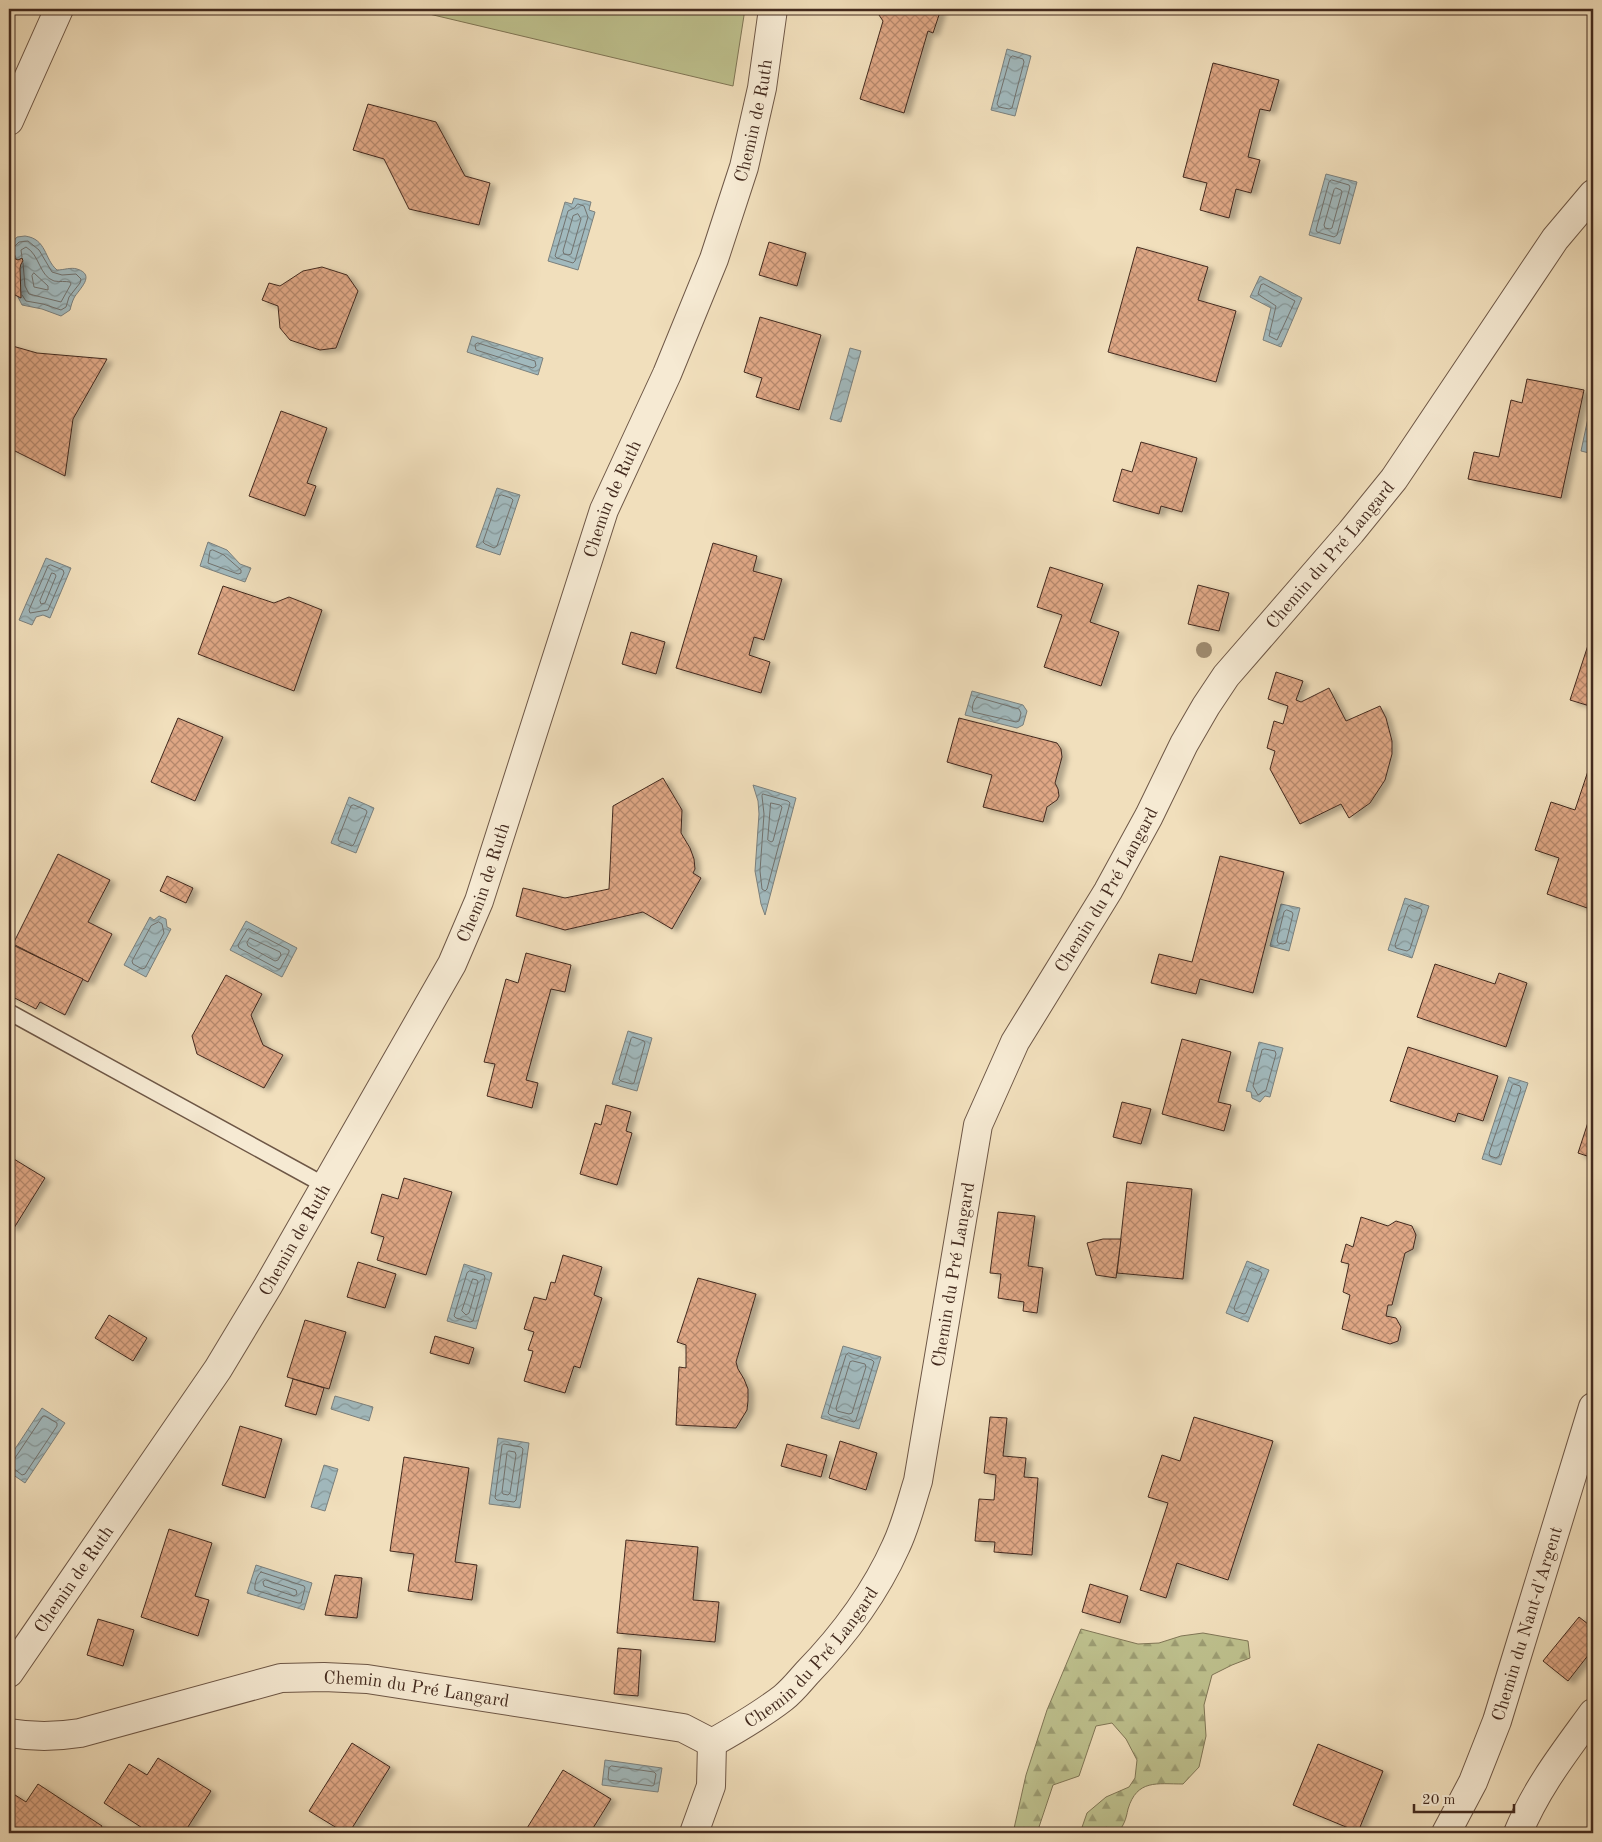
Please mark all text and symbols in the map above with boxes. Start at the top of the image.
street label: Chemin de Ruth [732,58,776,185]
street label: Chemin de Ruth [581,437,645,560]
street label: Chemin du Pré Langard [1263,478,1398,633]
street label: Chemin du Pré Langard [1052,805,1162,976]
street label: Chemin de Ruth [454,821,513,945]
street label: Chemin de Ruth [256,1181,334,1299]
street label: Chemin du Pré Langard [929,1181,978,1368]
street label: Chemin de Ruth [31,1523,117,1636]
street label: Chemin du Nant-d'Argent [1489,1524,1566,1724]
street label: Chemin du Pré Langard [742,1584,882,1732]
street label: Chemin du Pré Langard [323,1669,510,1711]
scale bar [1414,1782,1514,1814]
text: 20 m [1422,1793,1456,1808]

